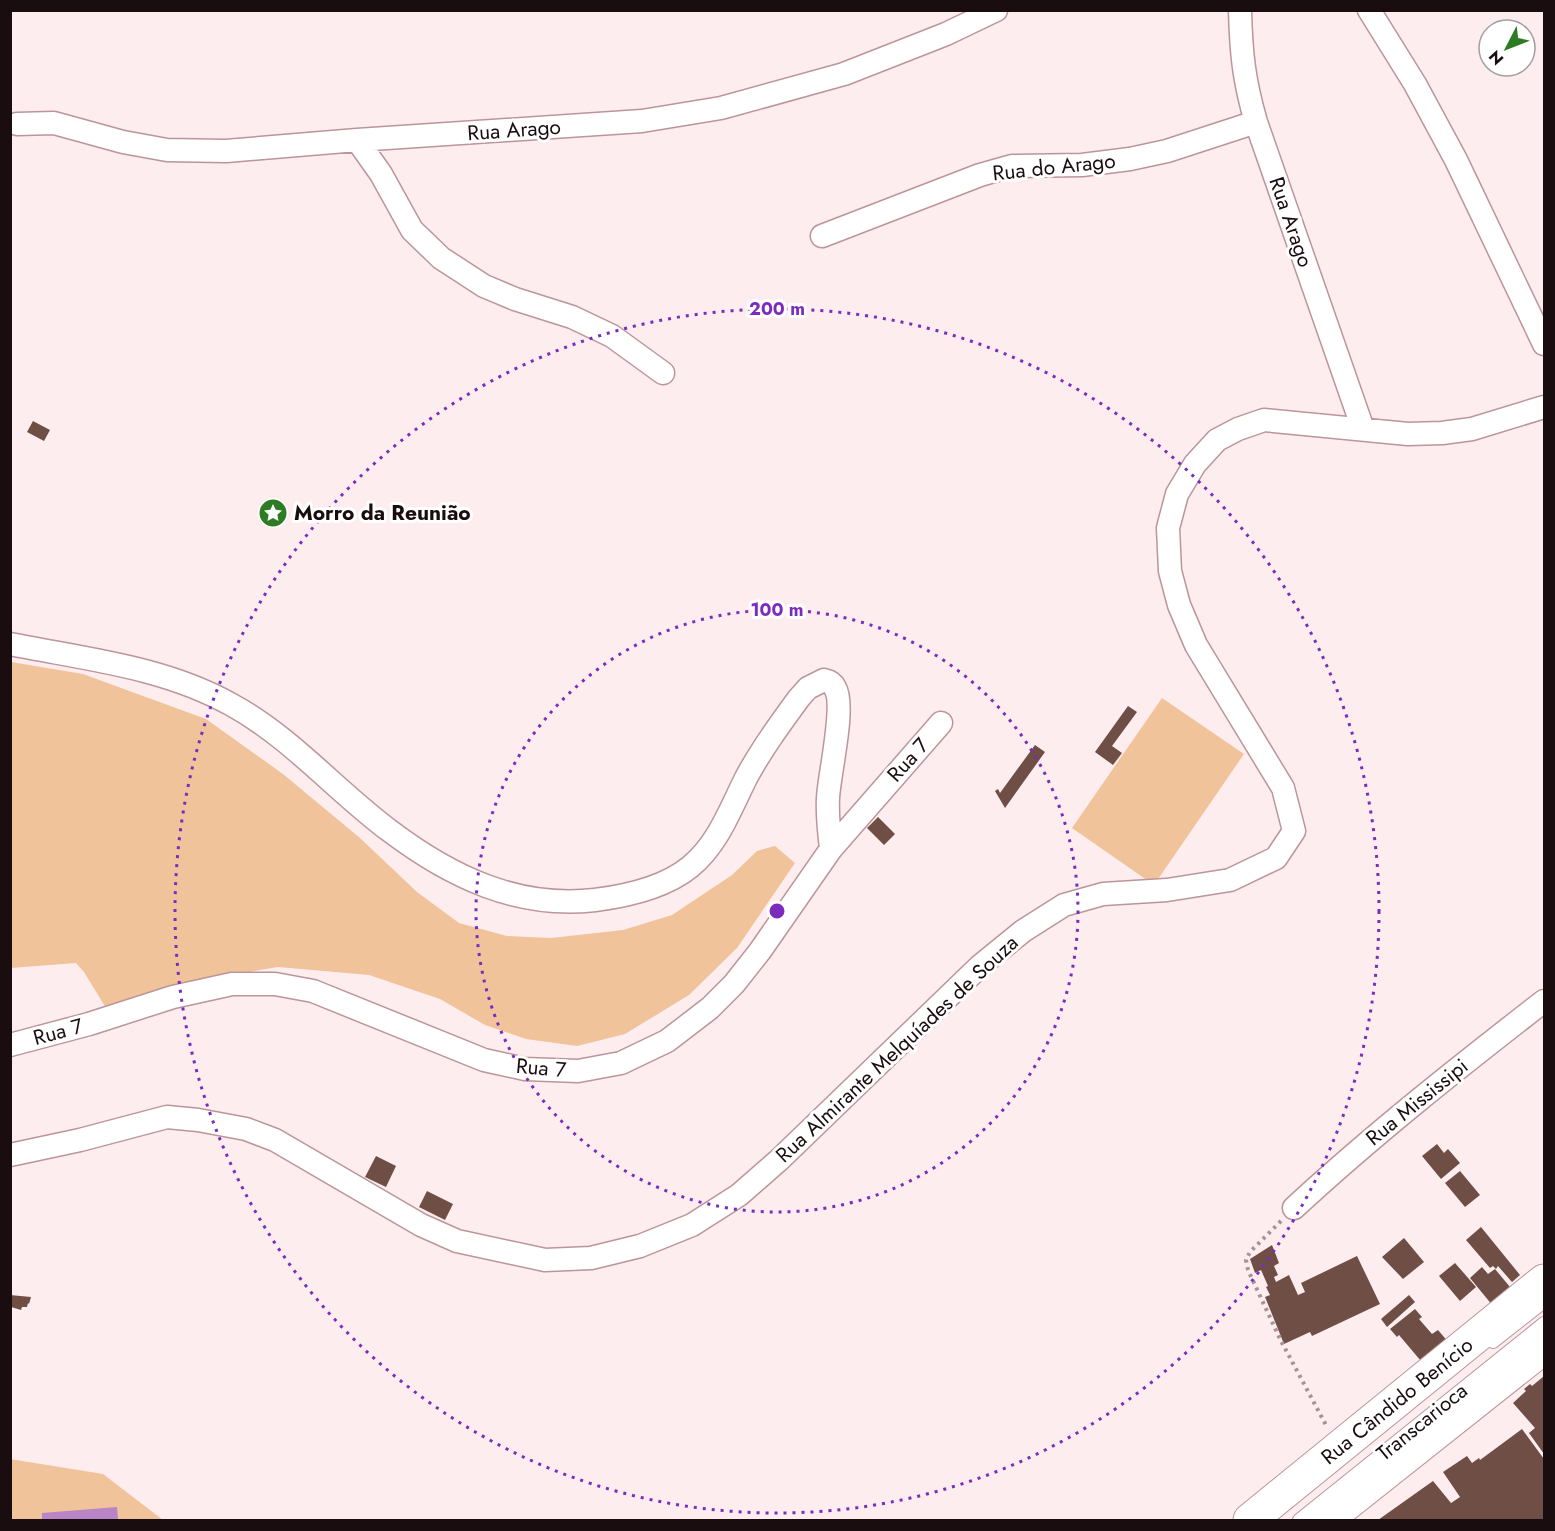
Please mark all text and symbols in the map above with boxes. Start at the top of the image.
north arrow [1477,18,1537,78]
text: N [1483,45,1509,70]
street label: Rua Arago [466,112,562,148]
street label: Rua do Arago [991,146,1117,188]
street label: Rua Arago [1262,173,1320,271]
text: 200 m [749,296,805,322]
place icon: Morro da Reunião [257,497,289,529]
place label: Morro da Reunião [294,498,471,528]
text: 100 m [750,597,804,623]
street label: Rua 7 [880,731,936,789]
centre of rings [767,901,787,921]
street label: Rua Almirante Melquíades de Souza [769,928,1025,1170]
street label: Rua 7 [30,1011,86,1053]
street label: Rua 7 [515,1051,567,1085]
street label: Rua Mississipi [1359,1051,1475,1153]
street label: Rua Cândido Benício [1315,1330,1479,1472]
street label: Transcarioca [1370,1376,1474,1468]

